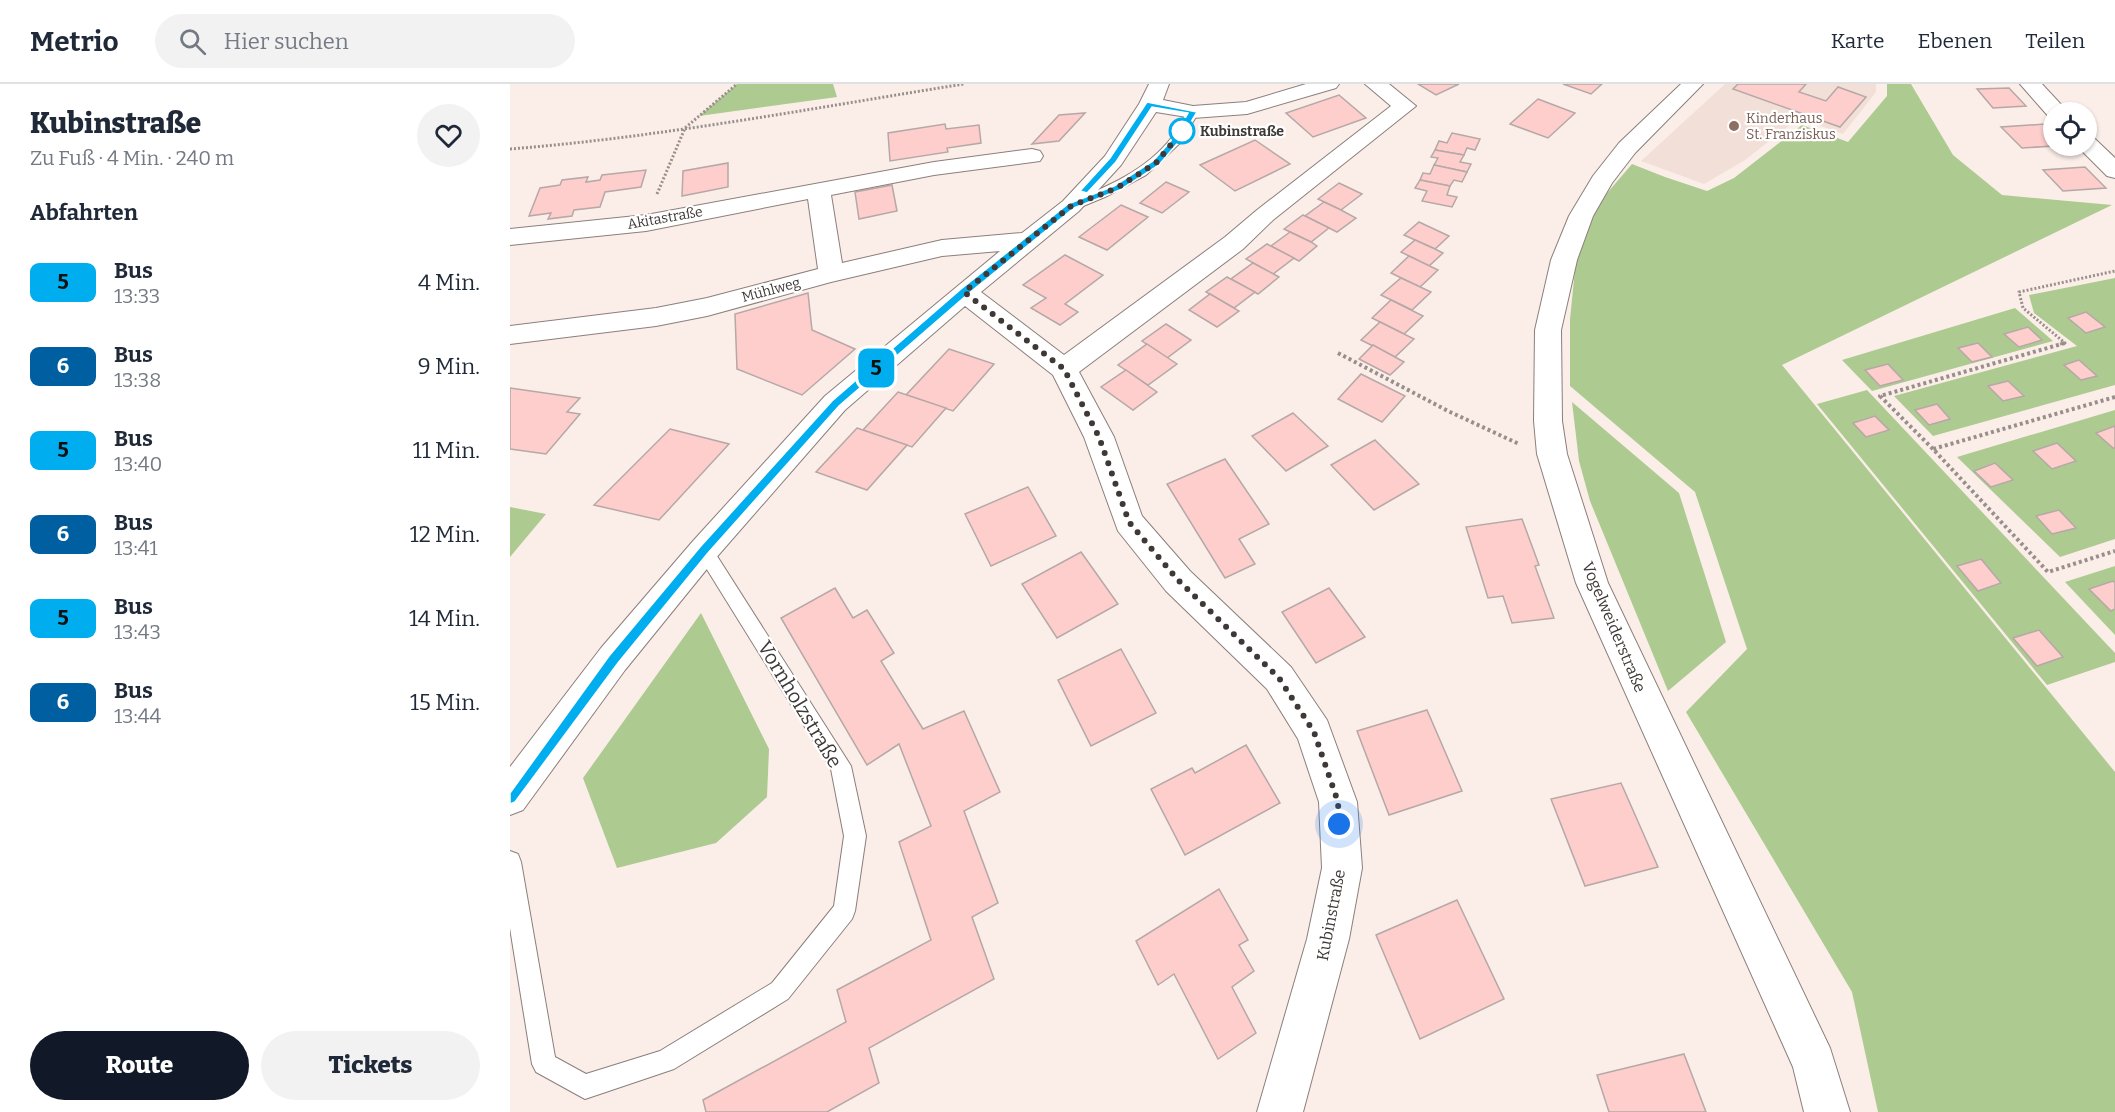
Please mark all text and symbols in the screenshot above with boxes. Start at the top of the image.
search box [155,14,575,68]
text: Metrio [30,25,119,58]
icon: search [176,25,209,58]
text: Hier suchen [224,28,349,55]
text: Karte [1831,28,1884,54]
text: Ebenen [1917,28,1992,54]
text: Teilen [2025,28,2085,54]
map controls [2043,102,2097,156]
button: locate [2043,102,2097,156]
button: heart [417,104,480,167]
text: Kubinstraße [30,107,201,140]
place label: Kinderhaus St. Franziskus [1746,110,1836,143]
marker: Kubinstraße [1169,118,1195,144]
marker: Kinderhaus St. Franziskus [1727,119,1741,133]
place label: Kubinstraße [1200,123,1284,140]
text: Zu Fuß · 4 Min. · 240 m [30,146,234,170]
text: Abfahrten [30,199,138,226]
street label: Akitastraße [626,203,704,233]
text: Bus [114,257,153,284]
text: 5 [57,269,69,295]
text: 4 Min. [418,269,480,296]
street label: Mühlweg [740,274,802,306]
text: 13:33 [114,284,160,308]
text: Bus [114,341,153,368]
line badge: 5 [856,348,896,388]
text: 6 [57,353,69,379]
text: 9 Min. [418,353,480,380]
text: 5 [870,355,882,381]
text: 13:38 [114,368,161,392]
text: Bus [114,425,153,452]
text: 5 [57,437,69,463]
text: 11 Min. [413,437,480,464]
text: 13:40 [114,452,162,476]
text: Bus [114,509,153,536]
text: 6 [57,521,69,547]
text: 12 Min. [410,521,480,548]
text: 13:41 [114,536,158,560]
street label: Vogelweiderstraße [1578,559,1650,695]
text: Bus [114,593,153,620]
text: 5 [57,605,69,631]
text: 14 Min. [409,605,480,632]
text: 13:43 [114,620,161,644]
street label: Vornholzstraße [753,636,847,772]
text: Bus [114,677,153,704]
text: 6 [57,689,69,715]
text: 15 Min. [410,689,480,716]
text: 13:44 [114,704,161,728]
your location [1324,809,1354,839]
street label: Kubinstraße [1313,868,1349,962]
button: Route [30,1031,249,1100]
button: Tickets [261,1031,480,1100]

